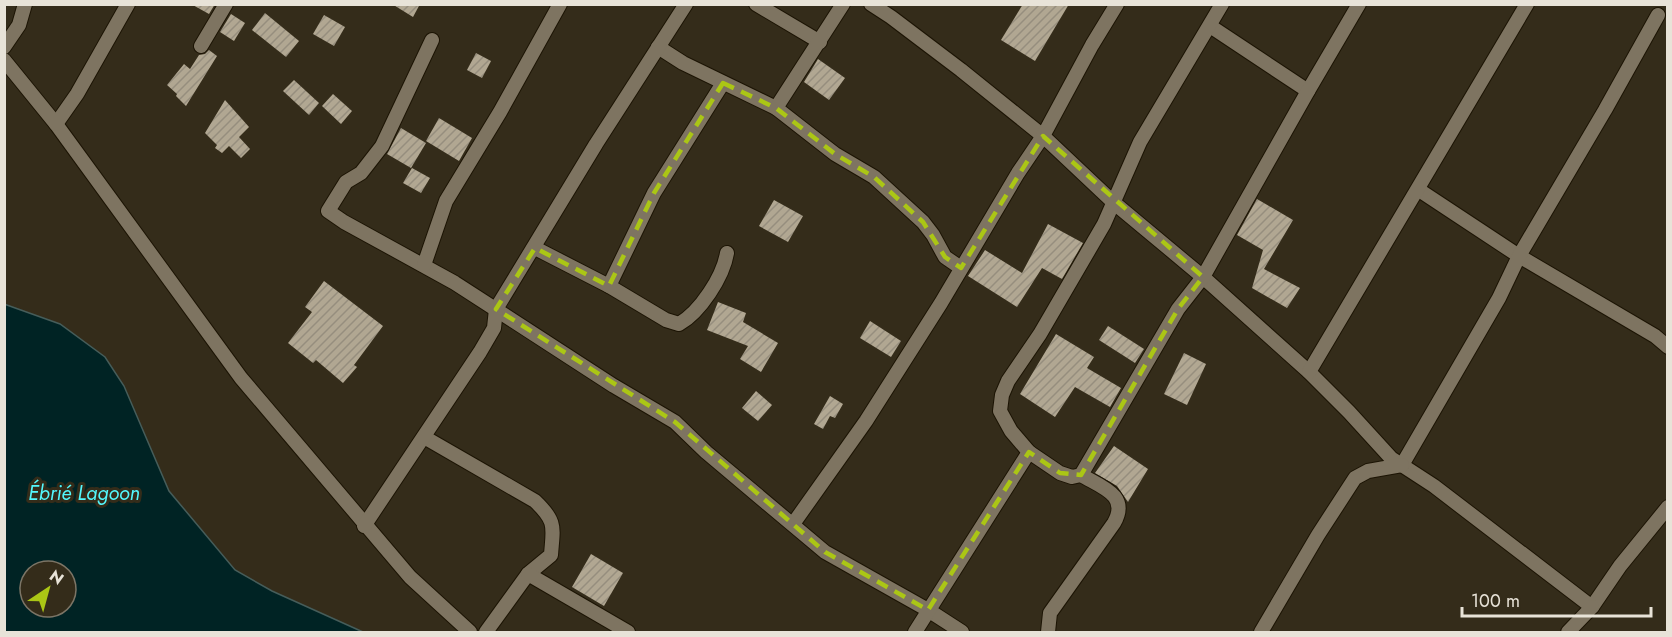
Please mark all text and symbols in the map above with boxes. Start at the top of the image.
water label: Ébrié Lagoon [28,479,140,508]
north arrow [18,559,78,619]
text: N [45,564,68,590]
scale bar [1462,580,1651,618]
text: 100 m [1471,588,1520,614]

